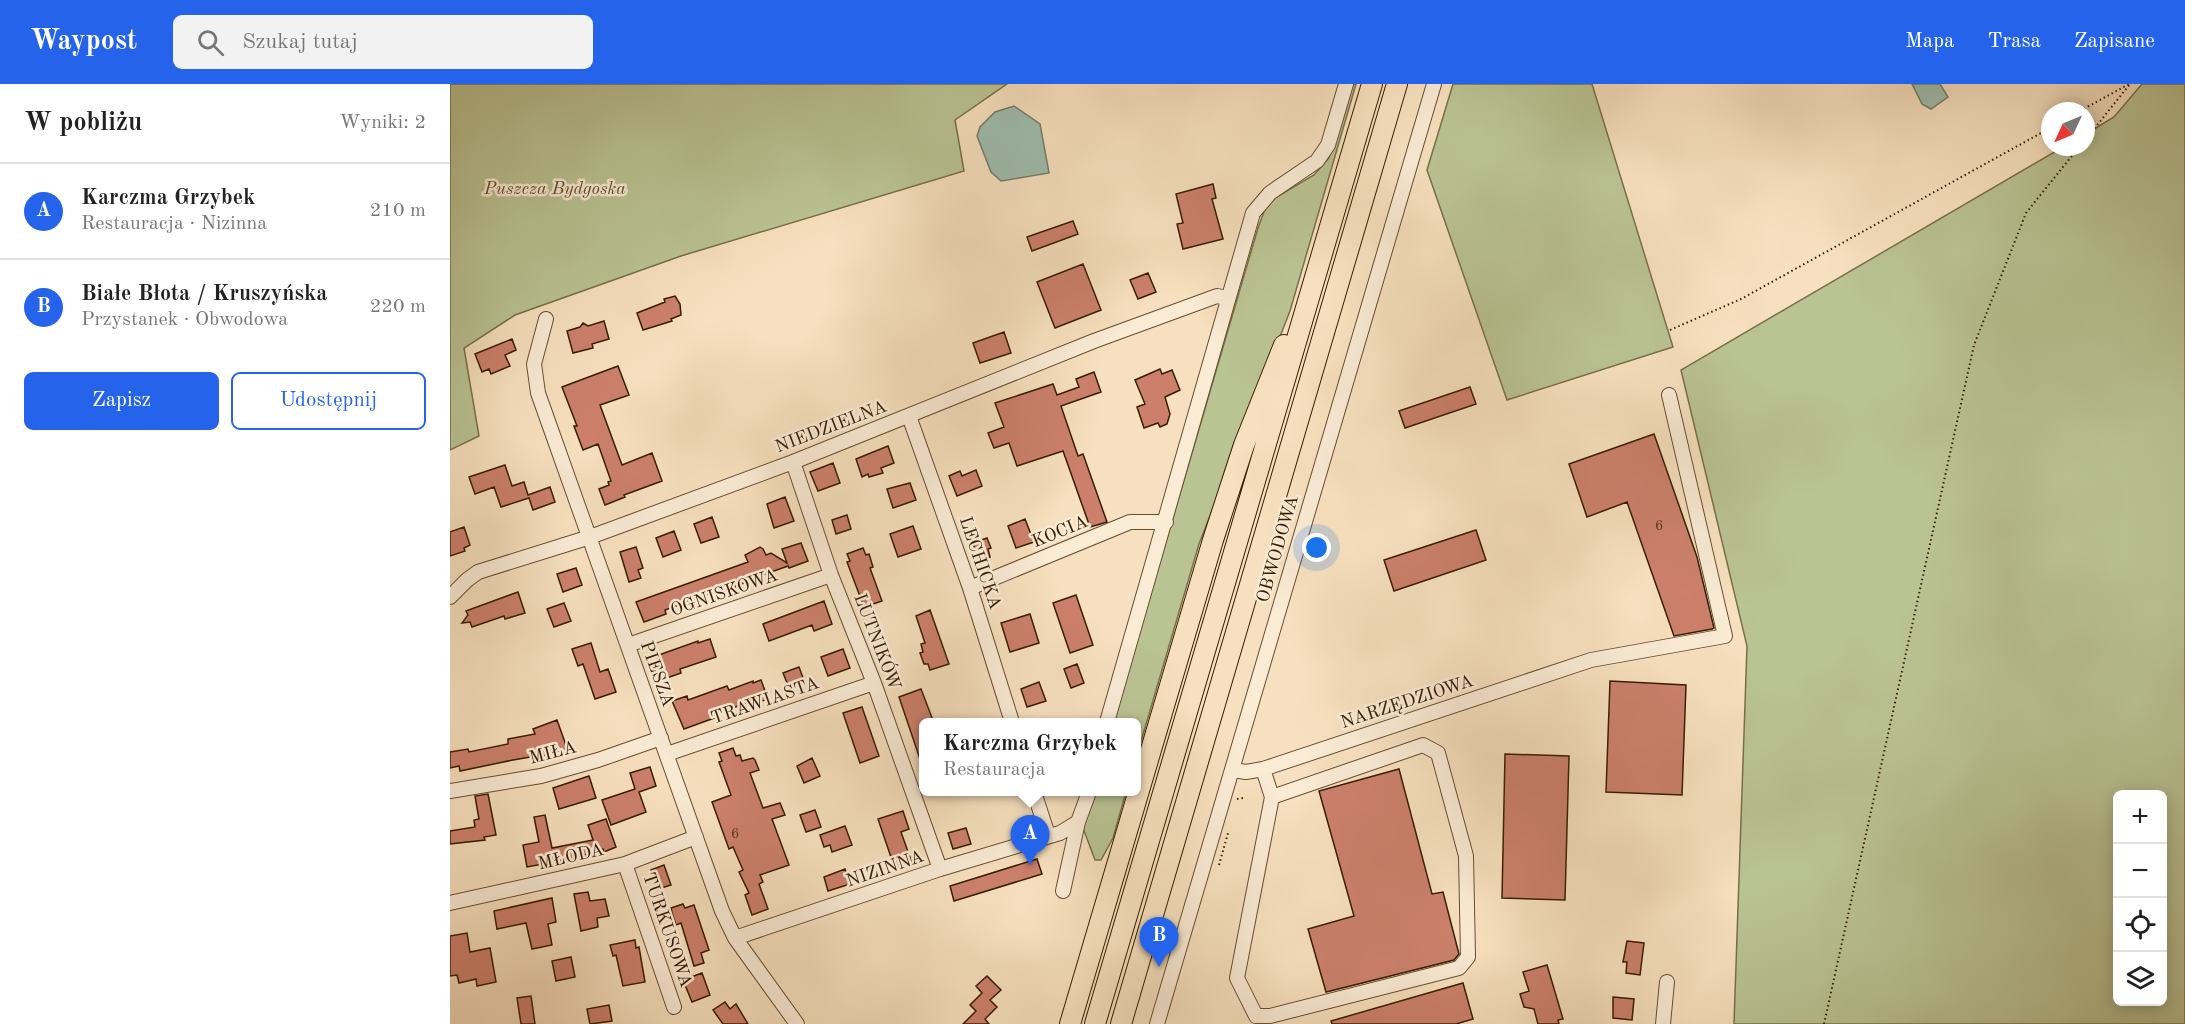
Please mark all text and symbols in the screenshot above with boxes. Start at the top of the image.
search box [173,15,593,69]
icon: search [194,26,227,59]
text: Waypost [30,28,137,56]
text: Szukaj tutaj [242,31,358,53]
text: Mapa [1905,31,1954,52]
text: Trasa [1987,31,2041,52]
text: Zapisane [2074,31,2155,52]
north arrow [2041,102,2095,156]
text: W pobliżu [24,110,142,136]
text: Wyniki: 2 [339,113,426,133]
park label: Puszcza Bydgoska [483,180,626,198]
text: Karczma Grzybek [81,187,255,209]
text: A [36,201,51,221]
text: 210 m [370,201,426,221]
text: Restauracja · Nizinna [81,214,267,234]
text: Białe Błota / Kruszyńska [81,283,327,305]
text: B [36,297,51,317]
text: 220 m [370,297,426,317]
text: Przystanek · Obwodowa [81,310,288,330]
button: Zapisz [24,372,219,430]
button: Udostępnij [231,372,426,430]
street label: NIEDZIELNA [773,397,889,457]
street label: OBWODOWA [1254,493,1302,605]
street label: KOCIA [1030,513,1091,551]
street label: LECHICKA [956,514,1004,612]
house number: 6 [1655,519,1663,534]
your location [1302,533,1331,562]
street label: OGNISKOWA [668,566,780,620]
street label: LUTNIKÓW [850,589,908,693]
street label: PIESZA [637,639,677,709]
street label: NARZĘDZIOWA [1338,672,1476,732]
street label: TRAWIASTA [709,674,822,728]
popup [919,718,1141,796]
text: Karczma Grzybek [943,733,1117,755]
street label: MIŁA [527,738,579,768]
text: Restauracja [943,760,1046,780]
map controls [2113,790,2167,1006]
button: + [2113,790,2167,844]
pin: A [1010,816,1050,865]
house number: 6 [731,827,739,842]
street label: MŁODA [536,841,606,873]
button: − [2113,844,2167,898]
street label: NIZINNA [844,847,926,891]
street label: TURKUSOWA [639,870,695,990]
button: locate [2113,898,2167,952]
pin: B [1140,918,1178,967]
button: layers [2113,952,2167,1006]

